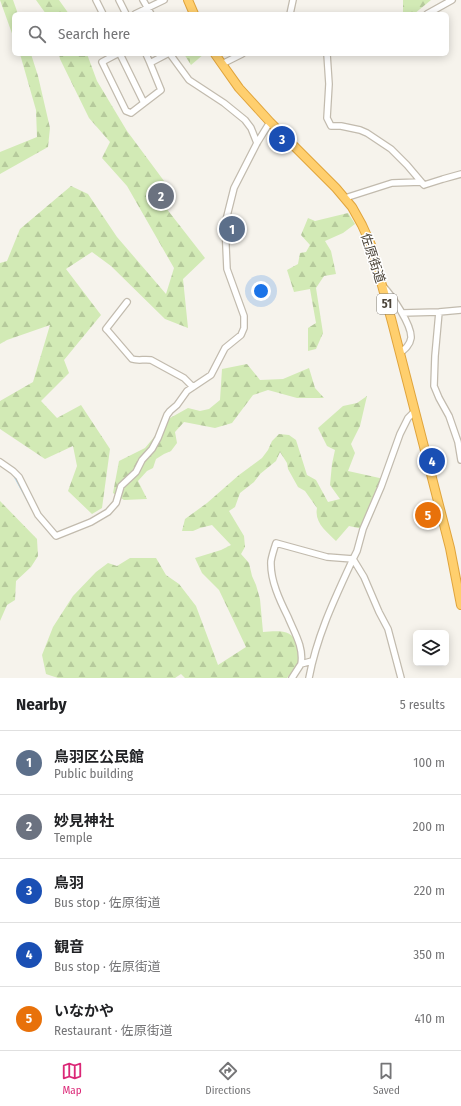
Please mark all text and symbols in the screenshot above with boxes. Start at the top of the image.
search box [12,12,449,56]
icon: search [26,23,48,45]
text: Search here [58,25,130,43]
pin: 3 [269,124,295,154]
pin: 2 [148,181,174,211]
pin: 1 [219,214,245,244]
street label: 佐原街道 [358,231,388,285]
your location [251,281,271,301]
road number: 51 [377,294,397,314]
pin: 4 [419,446,445,476]
pin: 5 [415,500,441,530]
map controls [413,630,449,666]
button: layers [413,630,449,666]
text: Nearby [16,694,67,715]
text: 5 results [400,697,445,712]
text: 鳥羽区公民館 [54,748,144,766]
text: 1 [26,755,32,770]
text: 100 m [413,755,445,770]
text: Public building [54,766,133,781]
text: 妙見神社 [54,812,114,830]
text: 2 [26,819,32,834]
text: 200 m [413,819,445,834]
text: Temple [54,830,92,845]
text: 鳥羽 [54,874,84,892]
text: 3 [26,883,32,898]
text: 220 m [414,883,445,898]
text: Bus stop · 佐原街道 [54,895,161,910]
text: 観音 [54,938,84,956]
text: 4 [26,947,32,962]
text: 350 m [413,947,445,962]
text: Bus stop · 佐原街道 [54,959,161,974]
text: いなかや [54,1002,114,1020]
text: 5 [26,1011,32,1026]
text: 410 m [415,1011,445,1026]
text: Restaurant · 佐原街道 [54,1023,173,1038]
tab: Map [61,1060,83,1097]
tab: Directions [205,1060,251,1097]
tab: Saved [373,1060,400,1097]

